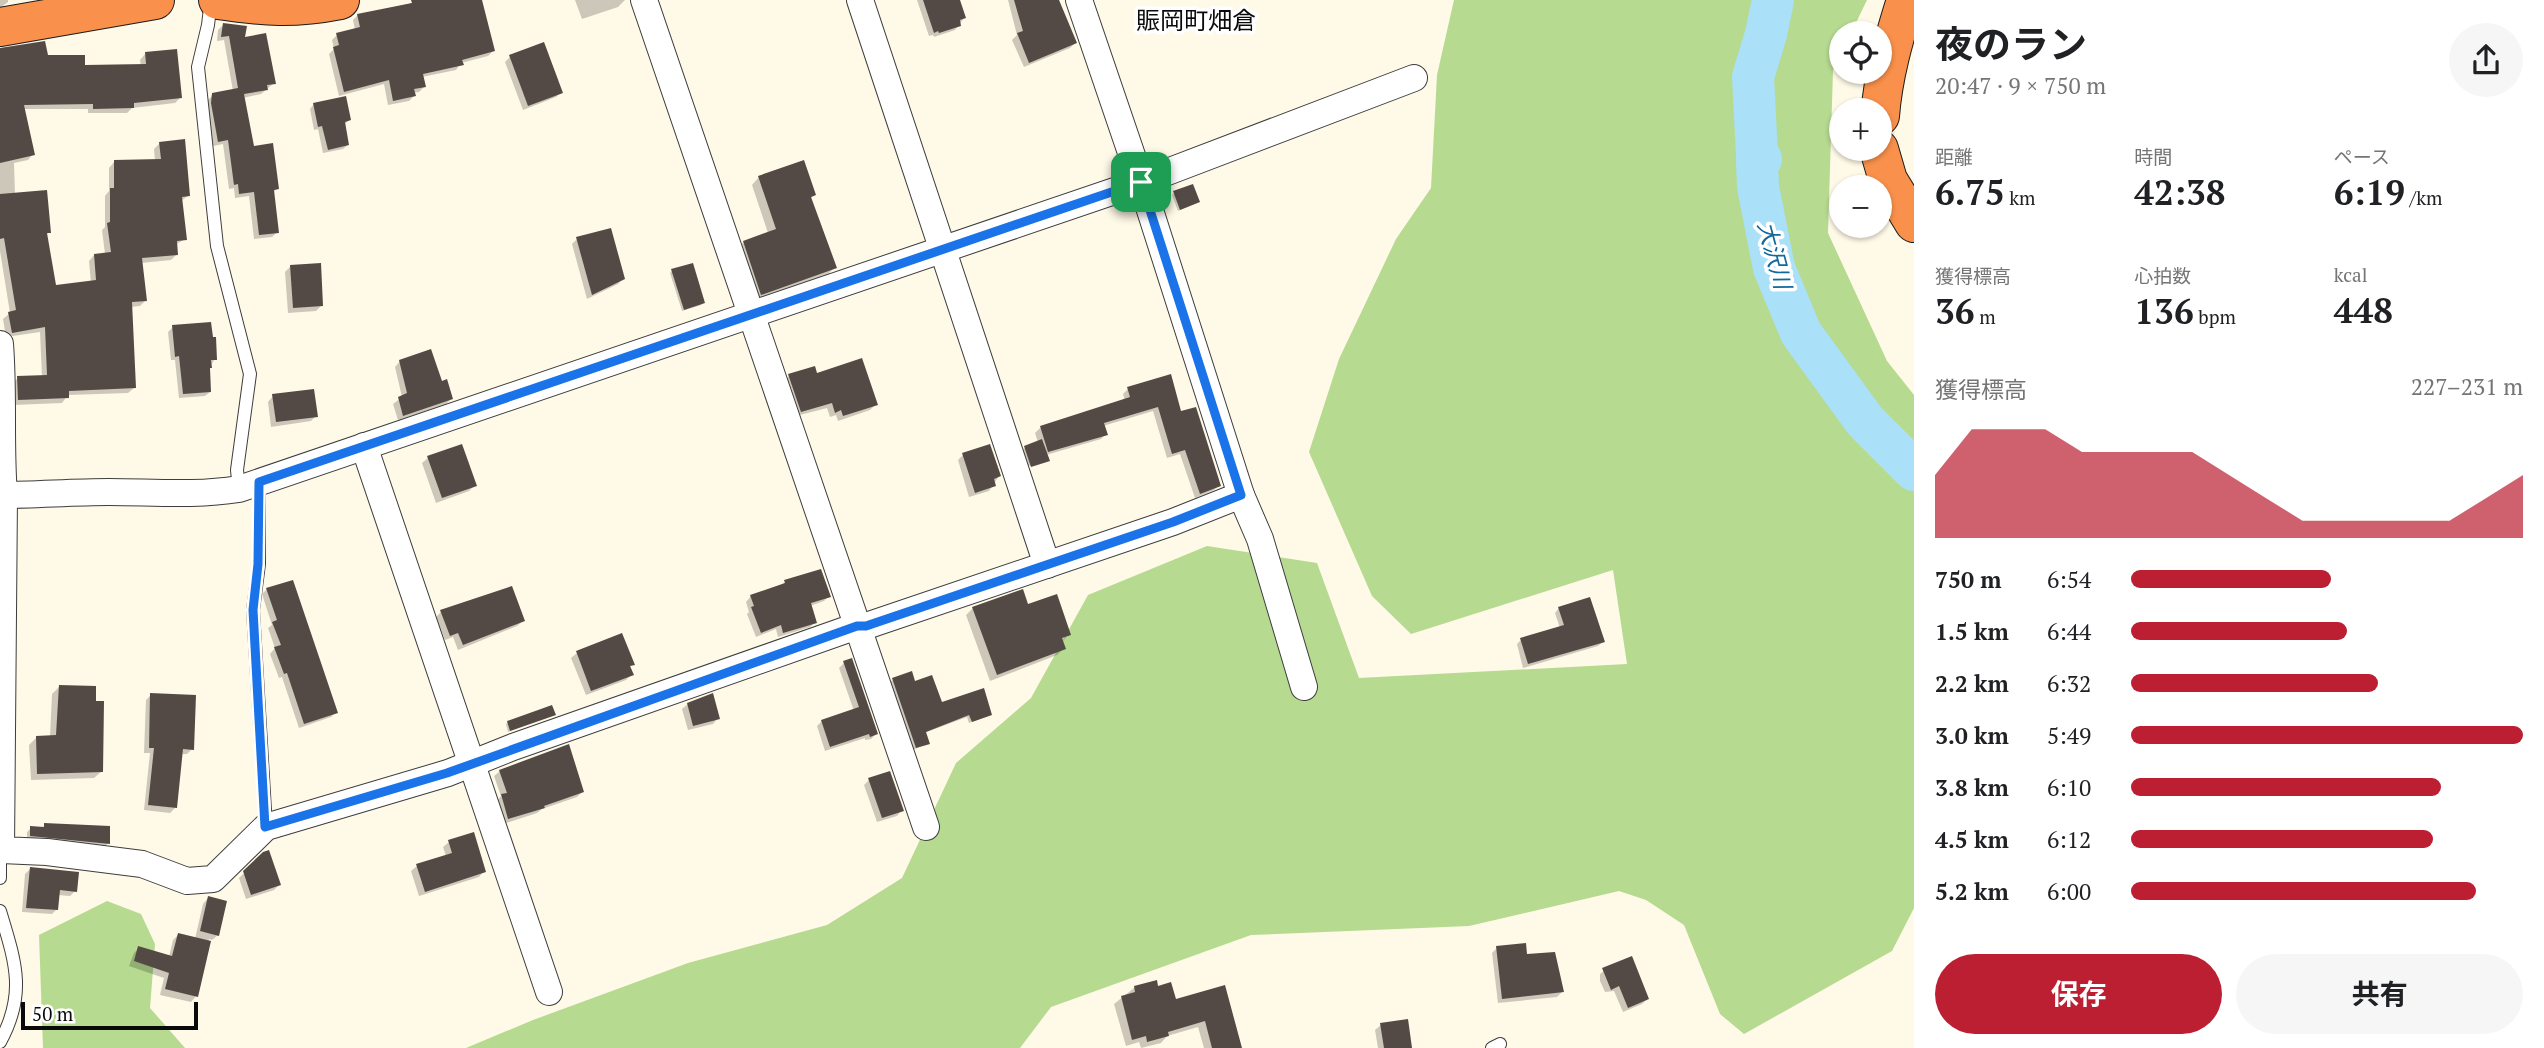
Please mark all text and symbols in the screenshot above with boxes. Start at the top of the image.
district label: 賑岡町畑倉 [1136,4,1256,36]
text: 夜のラン [1935,19,2087,69]
map controls [1829,21,1892,238]
button: locate [1829,21,1892,84]
button: share [2449,23,2523,97]
text: 20:47 · 9 × 750 m [1935,70,2106,101]
button: + [1829,98,1892,161]
text: 距離 [1935,144,1973,169]
text: 時間 [2134,144,2172,169]
text: ペース [2334,144,2390,169]
pin [1111,152,1171,212]
icon: arrive [1122,163,1160,201]
text: 6.75 [1935,169,2005,215]
text: 42:38 [2134,169,2225,215]
text: 6:19 [2334,169,2405,215]
button: − [1829,175,1892,238]
text: km [2005,185,2036,210]
text: /km [2405,185,2442,210]
water label: 大沢川 [1751,218,1800,295]
text: kcal [2334,262,2367,287]
text: 獲得標高 [1935,263,2011,288]
text: 心拍数 [2134,263,2191,288]
text: 448 [2334,287,2393,333]
text: 36 [1935,288,1975,334]
text: 136 [2134,288,2194,334]
text: m [1975,304,1996,329]
text: bpm [2194,304,2236,329]
text: 227–231 m [2411,371,2523,402]
text: 獲得標高 [1935,374,2027,405]
text: 750 m [1935,564,2001,595]
text: 6:54 [2047,564,2091,595]
text: 1.5 km [1935,616,2009,647]
text: 6:44 [2047,616,2091,647]
text: 2.2 km [1935,668,2009,699]
text: 6:32 [2047,668,2091,699]
text: 3.0 km [1935,720,2009,751]
text: 5:49 [2047,720,2091,751]
text: 3.8 km [1935,772,2009,803]
text: 6:10 [2047,772,2091,803]
text: 4.5 km [1935,824,2009,855]
text: 6:12 [2047,824,2091,855]
text: 5.2 km [1935,876,2009,907]
text: 6:00 [2047,876,2091,907]
button: 保存 [1935,954,2222,1034]
button: 共有 [2236,954,2523,1034]
scale bar [21,999,198,1031]
text: 50 m [32,1001,73,1026]

